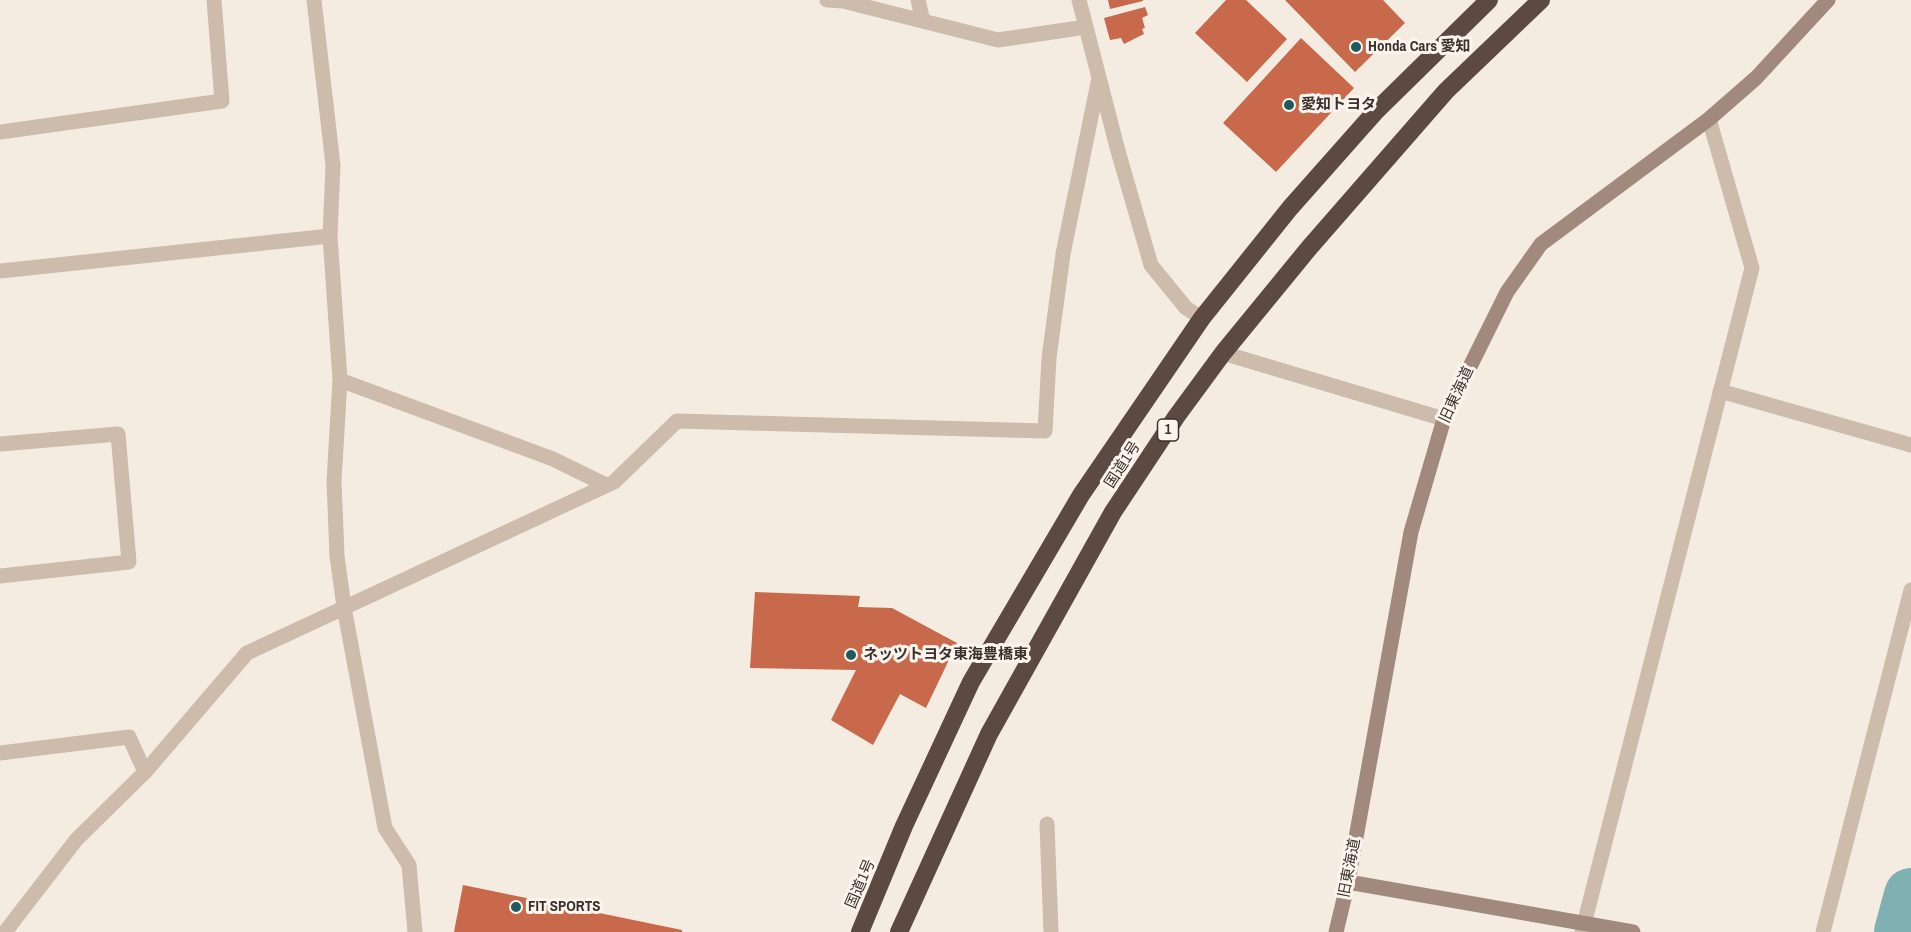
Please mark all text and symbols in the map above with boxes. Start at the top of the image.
place label: Honda Cars 愛知 [1368,38,1470,56]
marker: Honda Cars 愛知 [1349,40,1363,54]
place label: 愛知トヨタ [1301,96,1376,114]
marker: 愛知トヨタ [1282,98,1296,112]
street label: 旧東海道 [1436,364,1478,426]
road number: 1 [1158,419,1178,441]
street label: 国道1号 [1101,438,1145,492]
place label: ネッツトヨタ東海豊橋東 [863,646,1028,664]
marker: ネッツトヨタ東海豊橋東 [844,648,858,662]
street label: 旧東海道 [1335,837,1365,899]
street label: 国道1号 [843,857,879,911]
place label: FIT SPORTS [528,898,600,916]
marker: FIT SPORTS [509,900,523,914]

